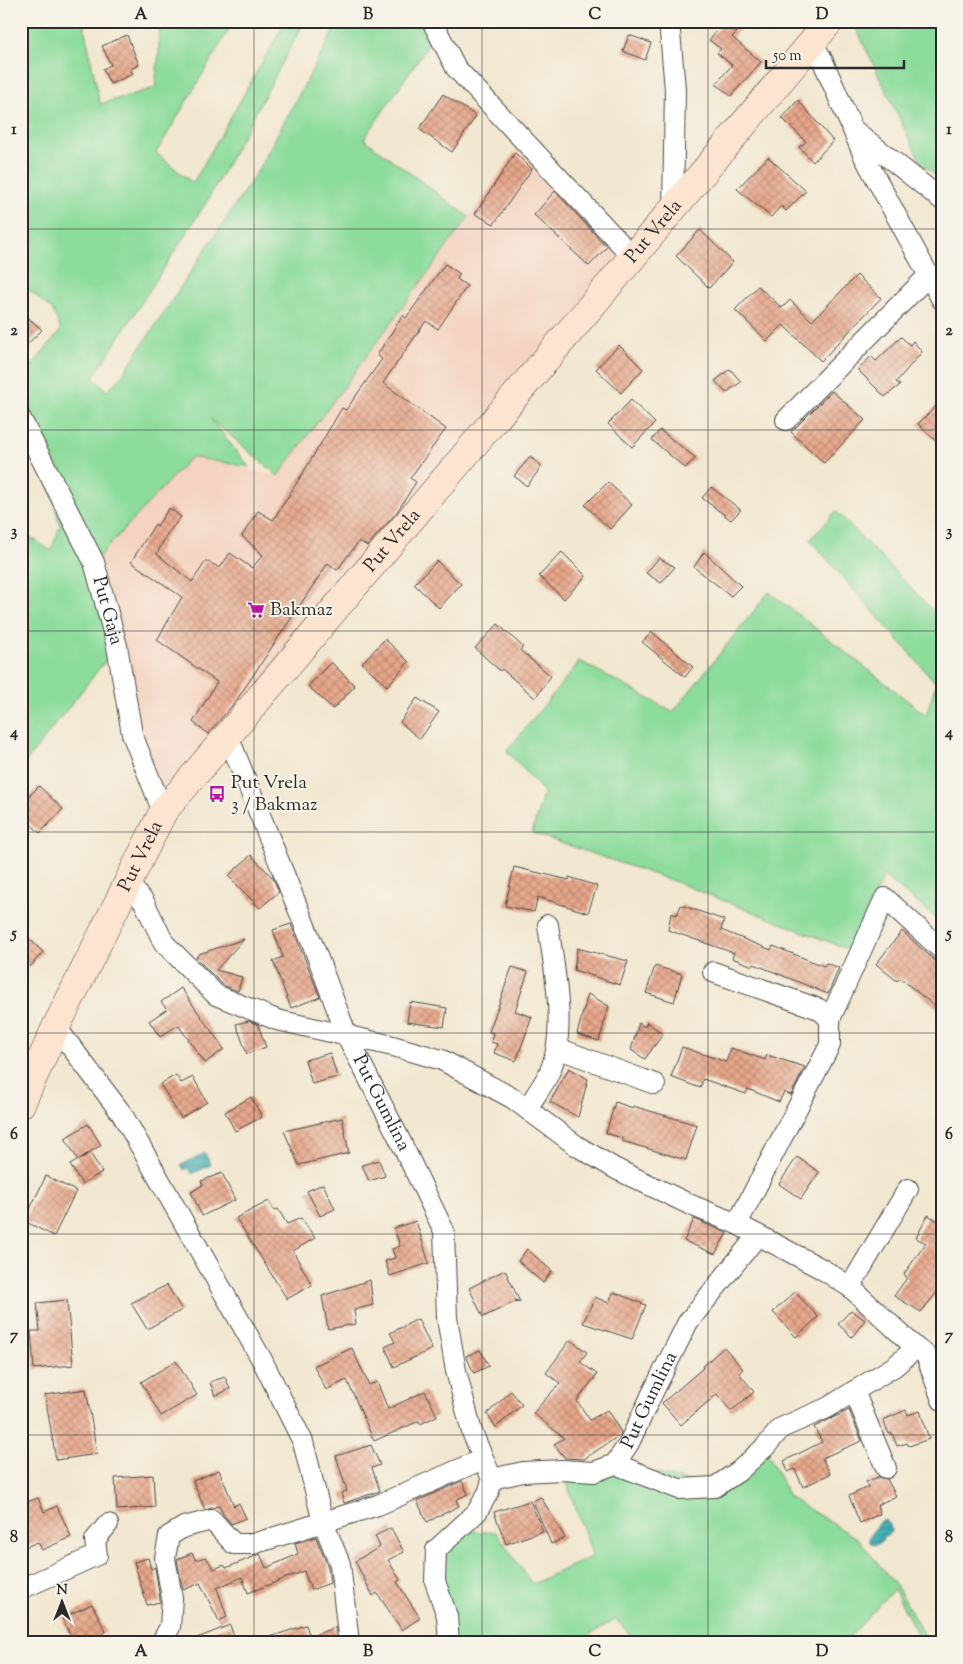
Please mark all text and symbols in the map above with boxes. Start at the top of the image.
text: A [135,4,148,27]
text: B [363,4,373,27]
text: C [589,4,602,27]
text: D [816,4,829,27]
scale bar [766,38,903,70]
text: 50 m [772,46,802,67]
text: 1 [11,119,17,142]
text: 1 [946,119,952,142]
street label: Put Vrela [619,193,689,269]
text: 2 [10,320,18,343]
text: 2 [945,320,953,343]
street label: Put Vrela [358,503,428,579]
text: 3 [11,521,18,544]
text: 3 [946,521,953,544]
street label: Put Gaja [85,573,130,648]
place label: Bakmaz [270,597,333,624]
supermarket icon: Bakmaz [246,600,266,620]
text: 4 [9,722,18,745]
text: 4 [944,722,953,745]
place label: Put Vrela 3 / Bakmaz [231,770,317,819]
bus stop icon: Put Vrela 3 / Bakmaz [207,784,227,804]
street label: Put Vrela [112,816,170,897]
text: 5 [9,923,17,946]
text: 5 [944,923,952,946]
street label: Put Gumlina [345,1050,417,1156]
text: 6 [10,1124,18,1147]
text: 6 [945,1124,953,1147]
text: 7 [10,1325,19,1348]
text: 7 [945,1325,954,1348]
street label: Put Gumlina [615,1347,685,1453]
text: 8 [10,1527,18,1550]
text: 8 [945,1527,953,1550]
north arrow [38,1576,88,1626]
text: N [56,1581,68,1601]
text: A [135,1641,148,1664]
text: B [363,1641,373,1664]
text: C [589,1641,602,1664]
text: D [816,1641,829,1664]

